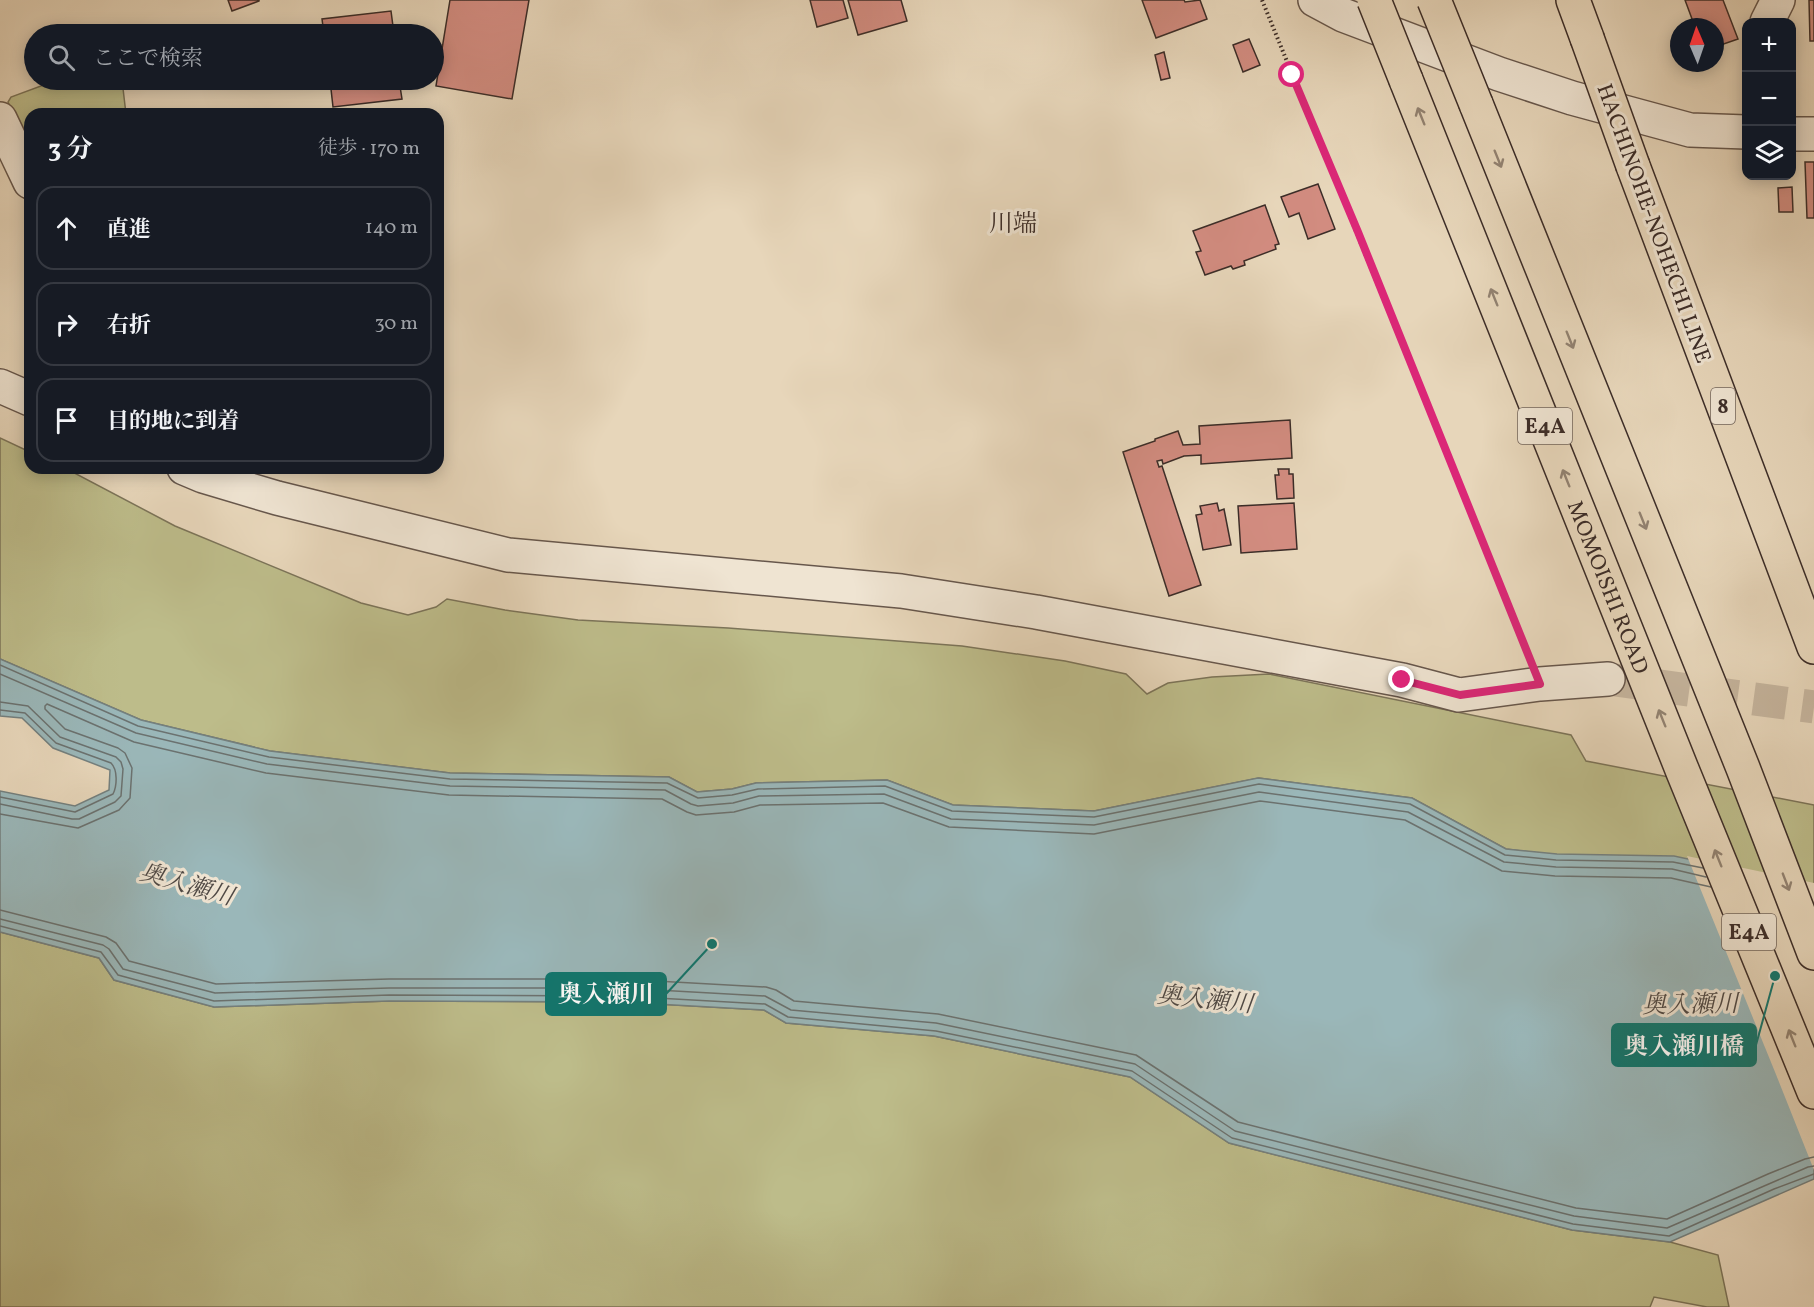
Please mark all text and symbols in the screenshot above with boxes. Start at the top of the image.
north arrow [1670,18,1724,72]
map controls [1742,18,1796,180]
button: + [1742,18,1796,72]
search box [24,24,444,90]
icon: search [45,41,78,74]
text: ここで検索 [93,44,203,75]
route start [1278,61,1304,87]
button: − [1742,72,1796,126]
street label: HACHINOHE-NOHECHI LINE [1588,80,1718,368]
one-way arrow [1415,107,1426,126]
button: layers [1742,126,1796,180]
text: 3 分 [48,132,92,168]
text: 徒歩 · 170 m [318,135,420,163]
one-way arrow [1493,149,1504,168]
district label: 川端 [989,208,1037,242]
icon: ahead [50,212,83,245]
text: 140 m [365,214,418,242]
text: 直進 [107,215,151,246]
one-way arrow [1488,288,1499,307]
icon: right [50,308,83,341]
text: 30 m [374,310,418,338]
text: 右折 [107,311,151,342]
one-way arrow [1565,330,1576,348]
road number: 8 [1711,388,1735,424]
icon: arrive [50,404,83,437]
text: 目的地に到着 [107,407,239,438]
road number: E4A [1518,408,1572,444]
one-way arrow [1560,469,1571,488]
street label: MOMOISHI ROAD [1558,497,1655,679]
one-way arrow [1638,511,1649,529]
route end [1388,666,1414,692]
one-way arrow [1656,709,1667,727]
one-way arrow [1712,849,1723,867]
water label: 奥入瀬川 [136,856,240,916]
one-way arrow [1782,872,1793,890]
road number: E4A [1722,914,1776,950]
callout: 奥入瀬川 [546,973,666,1015]
text: 奥入瀬川 [558,979,654,1013]
water label: 奥入瀬川 [1155,979,1257,1023]
water label: 奥入瀬川 [1642,988,1741,1024]
callout: 奥入瀬川橋 [1612,1024,1756,1066]
one-way arrow [1786,1029,1797,1048]
text: 奥入瀬川橋 [1624,1031,1744,1065]

